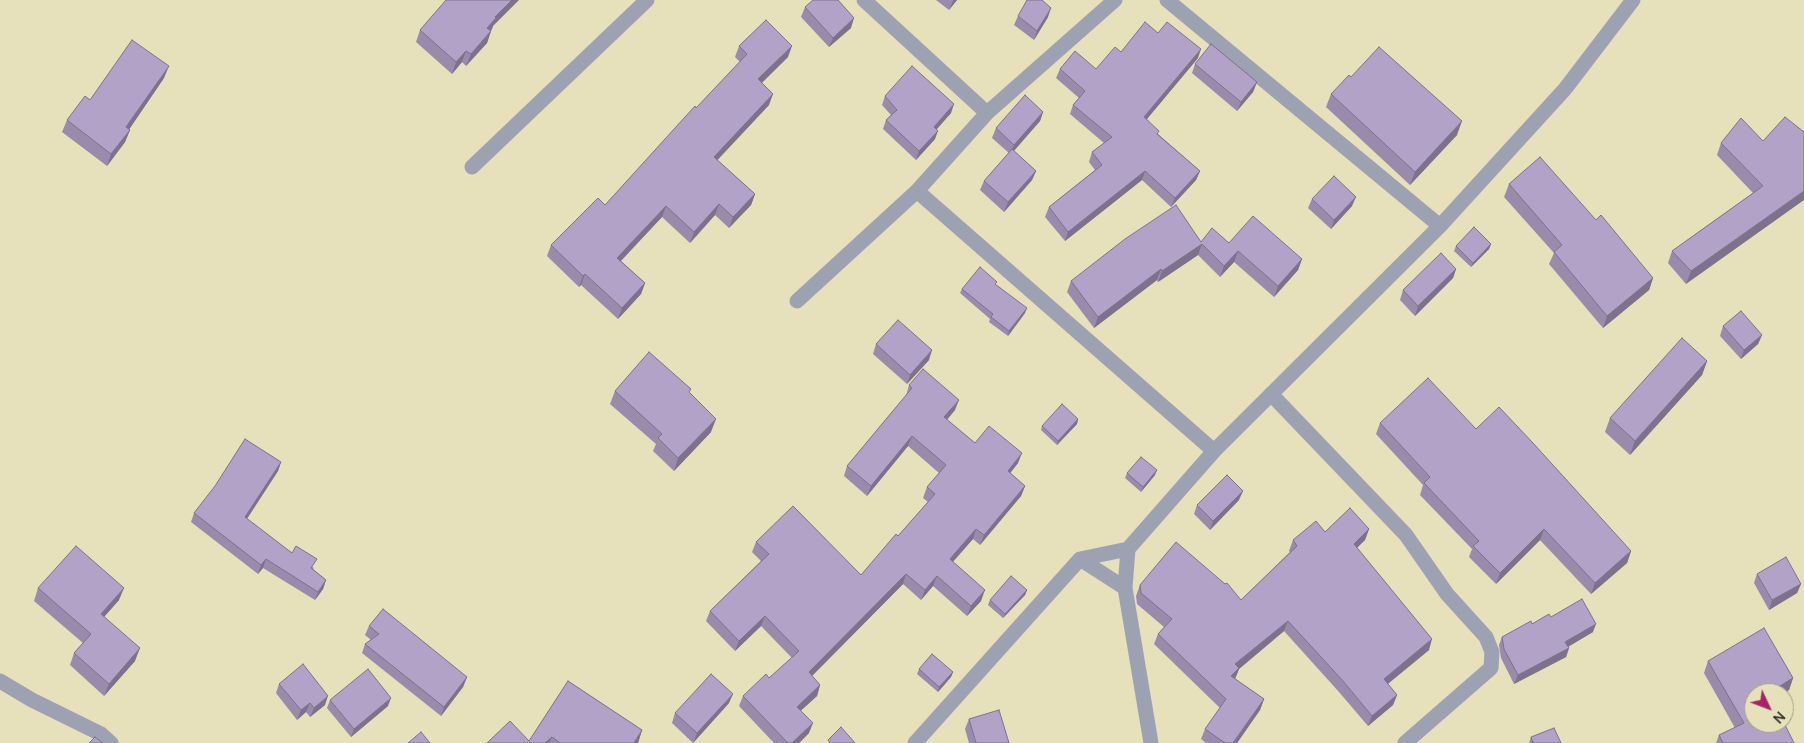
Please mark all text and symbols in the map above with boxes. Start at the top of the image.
north arrow [1744,683,1794,733]
text: N [1769,708,1790,728]

